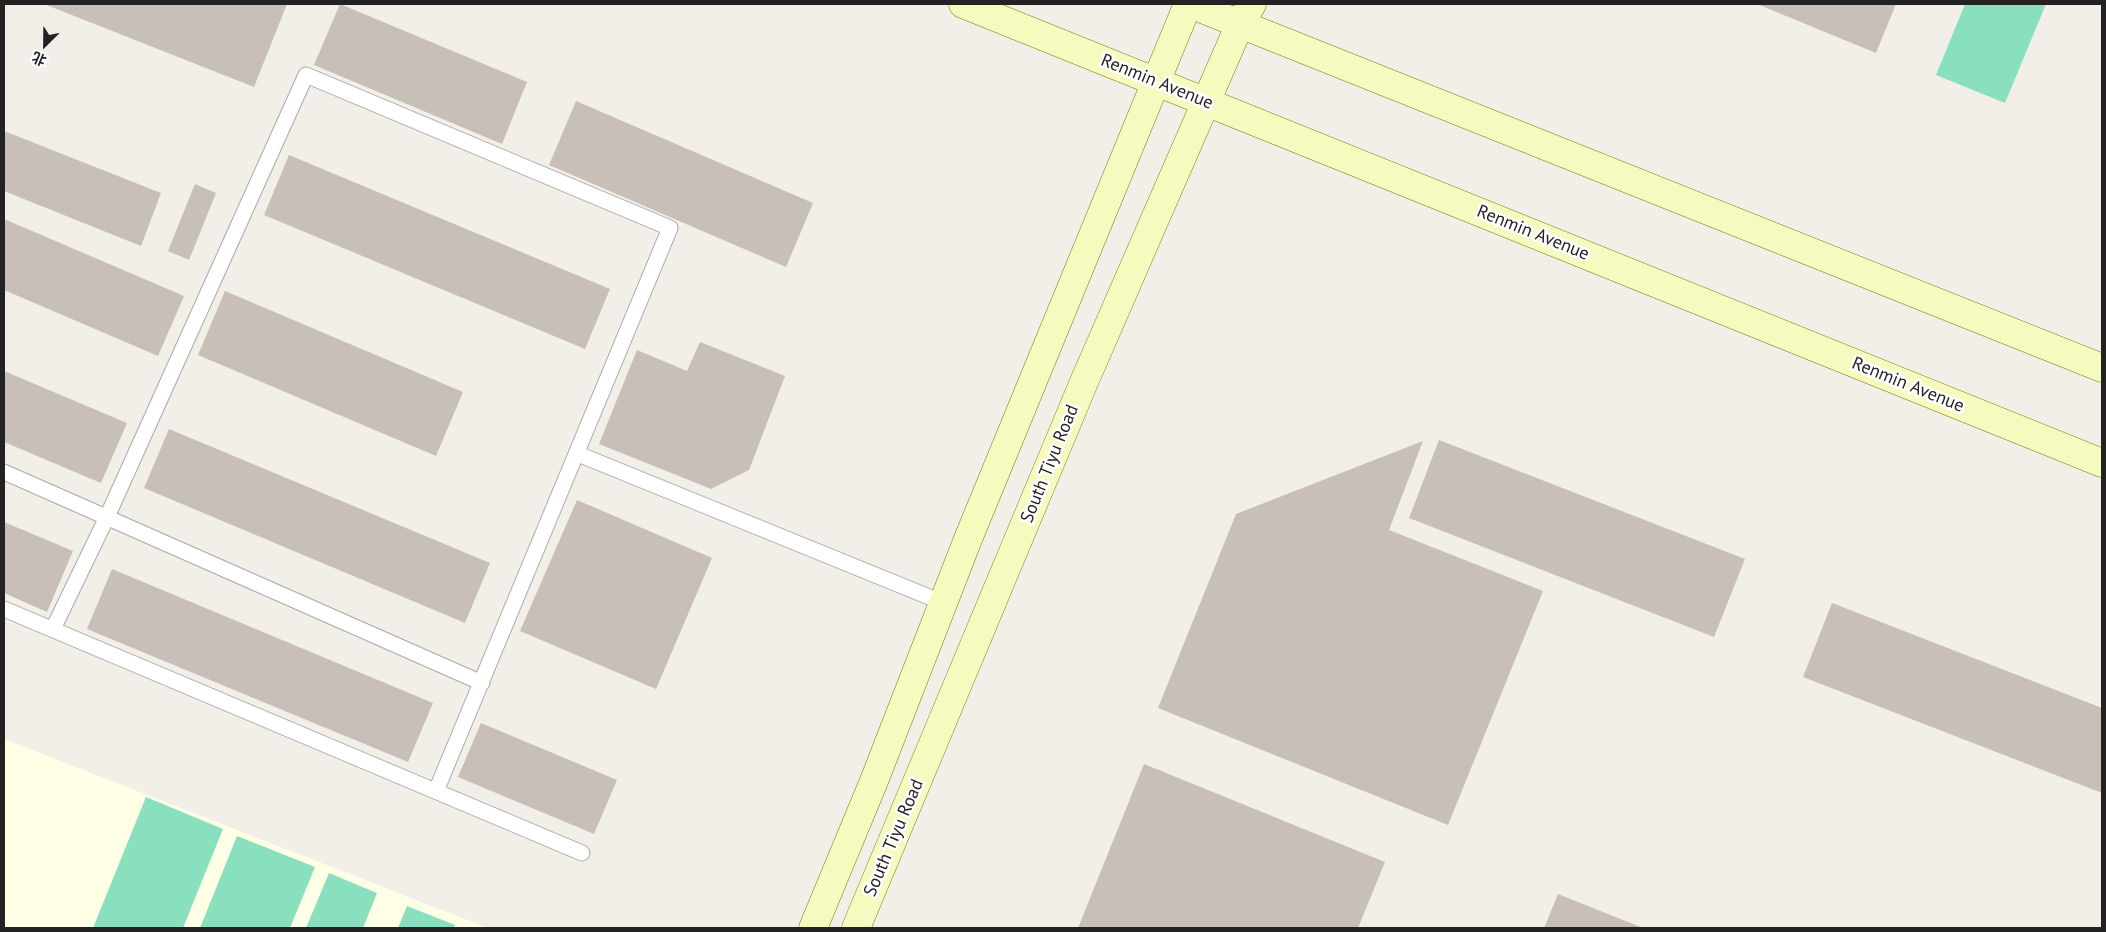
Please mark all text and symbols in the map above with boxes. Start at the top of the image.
north arrow [20,20,70,70]
text: 北 [29,48,49,70]
street label: Renmin Avenue [1098,50,1216,114]
street label: Renmin Avenue [1474,201,1592,265]
street label: Renmin Avenue [1849,353,1967,417]
street label: South Tiyu Road [1016,402,1084,526]
street label: South Tiyu Road [860,776,928,900]

